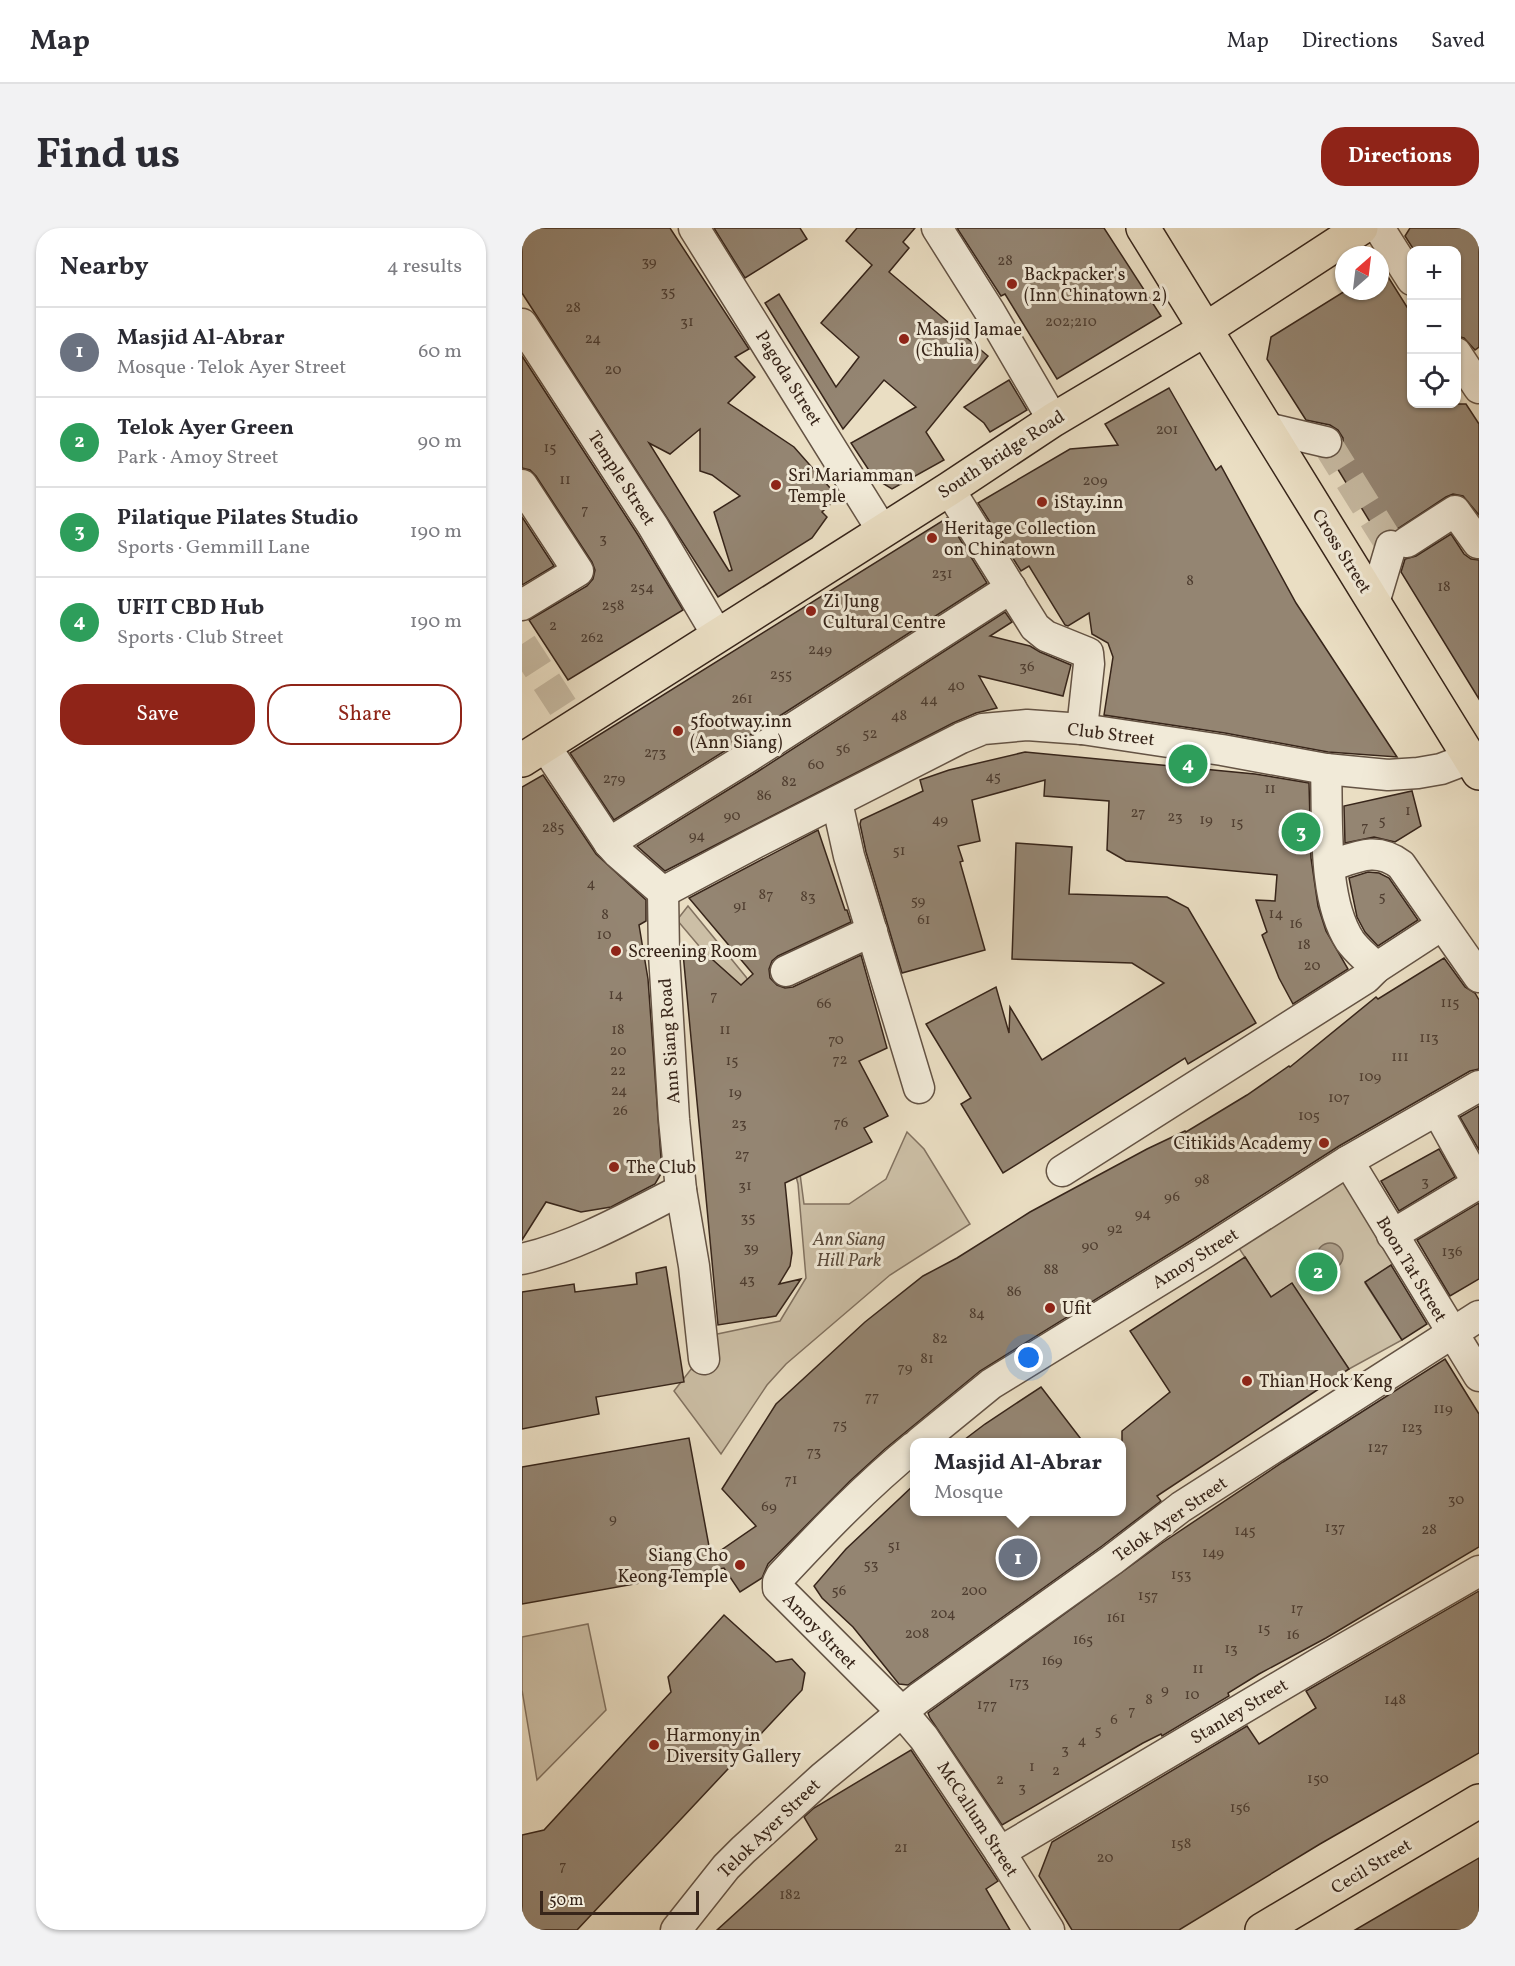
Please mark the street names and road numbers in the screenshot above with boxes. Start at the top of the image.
street label: Pagoda Street [748,326,827,431]
street label: South Bridge Road [934,405,1070,506]
street label: Temple Street [581,426,661,531]
street label: Cross Street [1305,505,1377,599]
street label: Club Street [1066,718,1156,753]
street label: Ann Siang Road [654,977,687,1105]
street label: Boon Tat Street [1369,1212,1452,1327]
street label: Amoy Street [1148,1223,1244,1296]
street label: Telok Ayer Street [1109,1472,1233,1569]
street label: Amoy Street [776,1588,862,1676]
street label: Stanley Street [1186,1673,1293,1751]
street label: McCallum Street [930,1757,1023,1882]
street label: Telok Ayer Street [713,1774,827,1885]
street label: Cecil Street [1327,1833,1417,1901]

